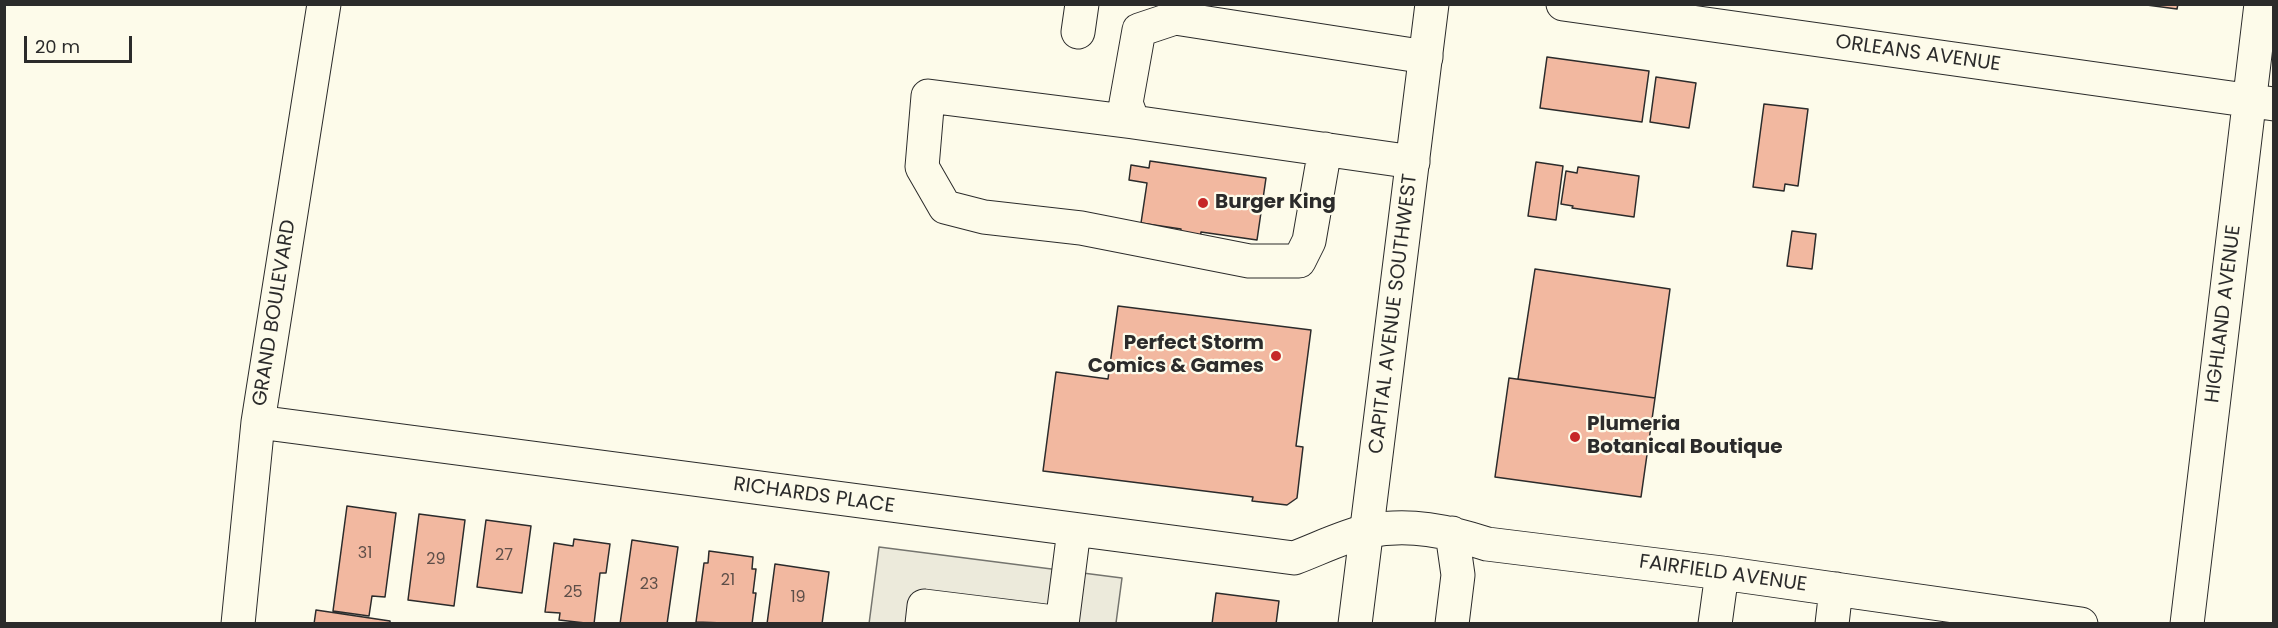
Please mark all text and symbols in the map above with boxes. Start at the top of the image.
scale bar [27,24,135,62]
street label: ORLEANS AVENUE [1834,31,2002,77]
text: 20 m [35,34,80,59]
street label: CAPITAL AVENUE SOUTHWEST [1365,173,1423,455]
place label: Burger King [1215,191,1336,215]
marker: Burger King [1196,196,1210,210]
street label: GRAND BOULEVARD [248,218,302,408]
street label: HIGHLAND AVENUE [2201,224,2247,404]
place label: Perfect Storm Comics & Games [1088,332,1264,379]
marker: Perfect Storm Comics & Games [1269,349,1283,363]
place label: Plumeria Botanical Boutique [1587,413,1783,460]
marker: Plumeria Botanical Boutique [1568,430,1582,444]
street label: RICHARDS PLACE [732,473,896,519]
house number: 31 [358,544,372,564]
house number: 27 [495,546,513,566]
house number: 29 [426,550,446,570]
street label: FAIRFIELD AVENUE [1638,550,1808,598]
house number: 21 [721,571,735,591]
house number: 23 [640,575,658,595]
house number: 25 [563,583,583,603]
house number: 19 [790,588,806,608]

